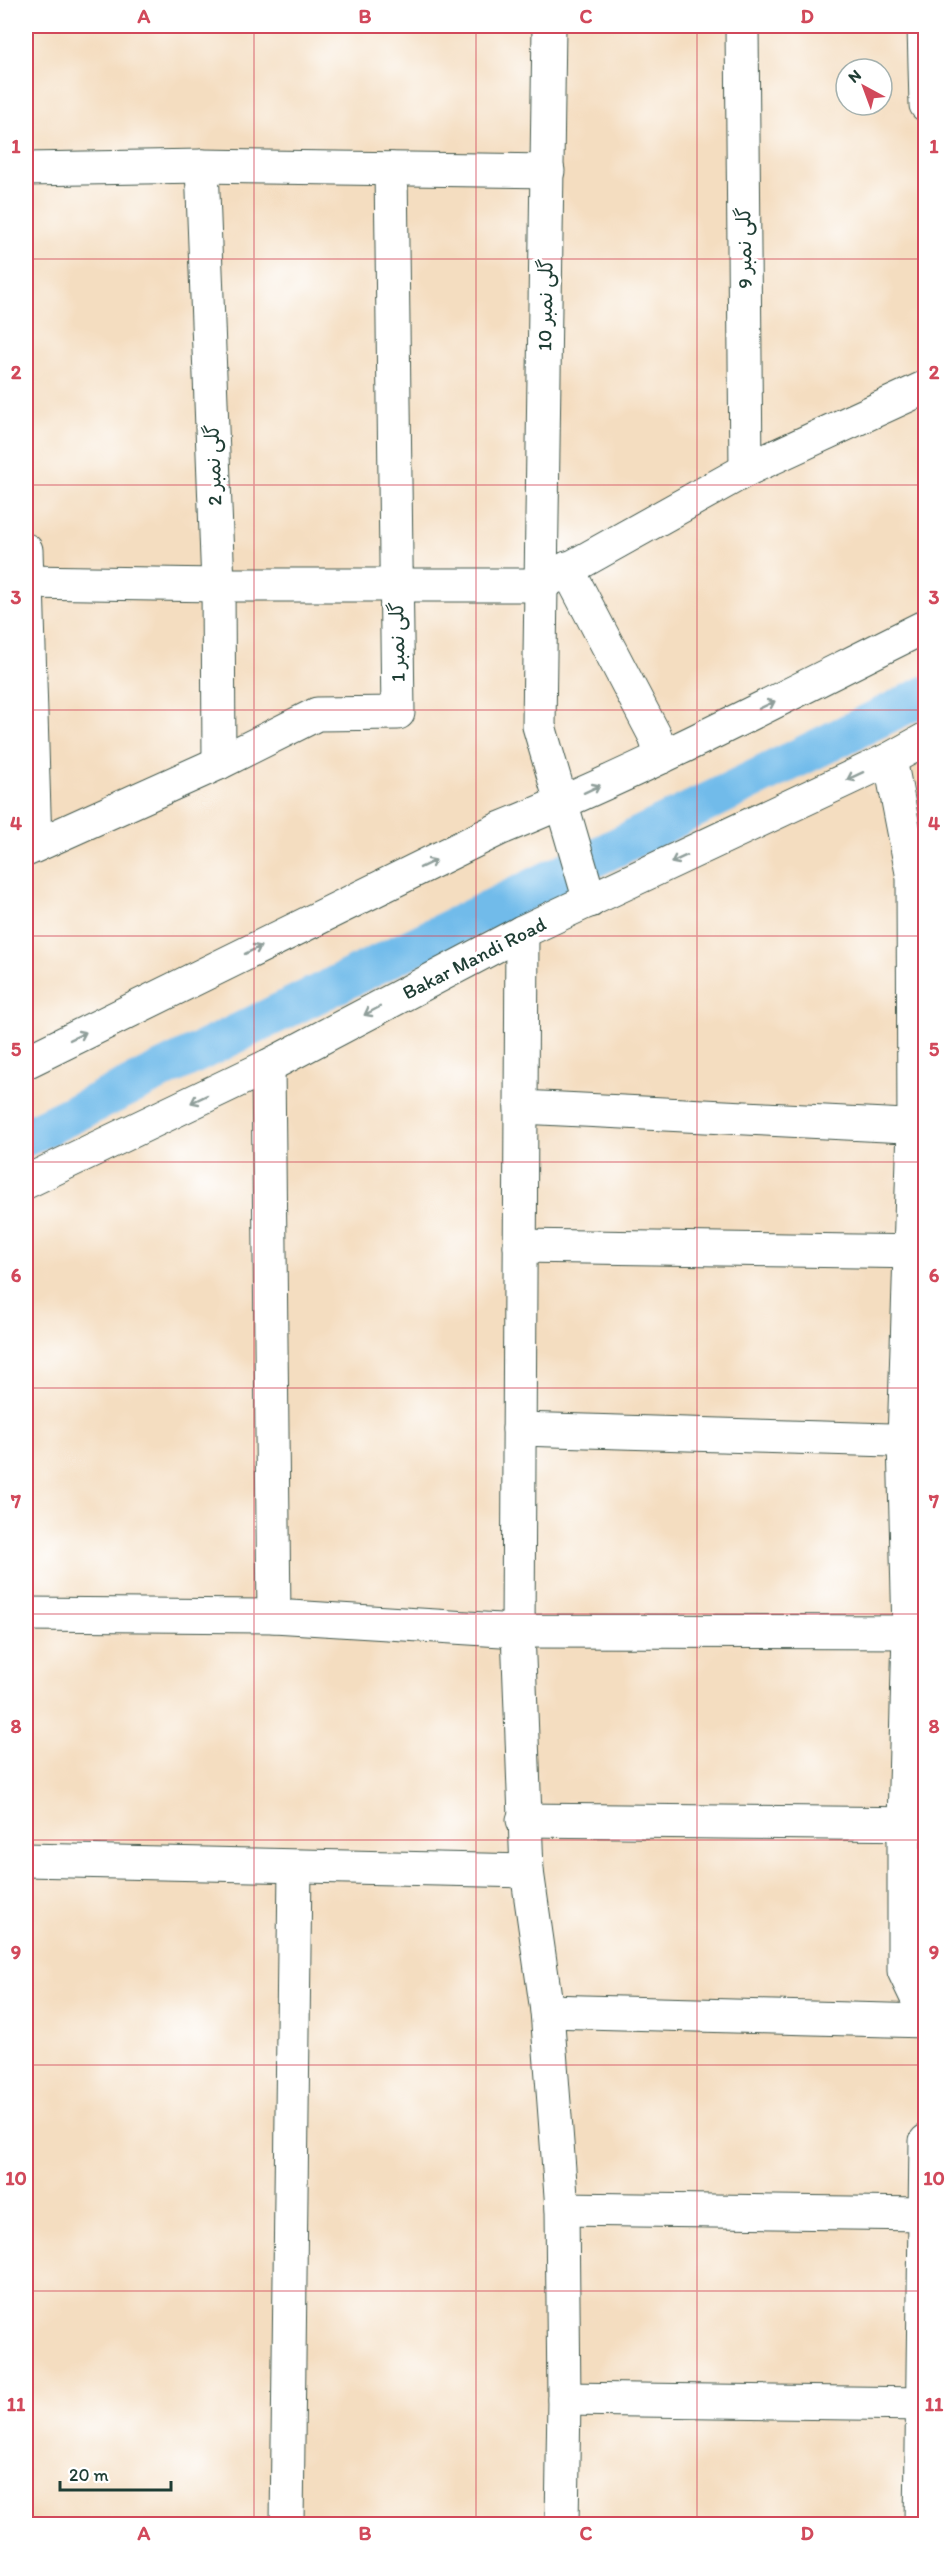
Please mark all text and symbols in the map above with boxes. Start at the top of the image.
text: A [137,4,151,28]
text: B [359,4,372,28]
text: C [580,4,593,28]
text: D [800,4,814,28]
north arrow [834,57,894,117]
text: N [844,65,865,87]
text: 1 [11,134,21,158]
text: 1 [929,134,939,158]
street label: گلی نمبر 9 [731,207,758,289]
street label: گلی نمبر 10 [532,259,559,351]
text: 2 [11,360,22,384]
text: 2 [929,360,940,384]
street label: گلی نمبر 2 [200,424,227,506]
text: 3 [11,585,22,609]
text: 3 [929,585,940,609]
street label: گلی نمبر 1 [384,602,411,682]
one-way arrow [758,698,776,710]
one-way arrow [847,770,865,782]
one-way arrow [582,783,600,795]
text: 4 [10,811,22,835]
text: 4 [928,811,940,835]
one-way arrow [670,854,688,866]
one-way arrow [418,858,436,869]
street label: Bakar Mandi Road [398,911,550,1004]
one-way arrow [243,944,261,956]
one-way arrow [364,1006,382,1017]
one-way arrow [69,1030,87,1042]
text: 5 [11,1037,22,1061]
text: 5 [929,1037,940,1061]
one-way arrow [190,1094,208,1106]
text: 6 [11,1263,22,1287]
text: 6 [929,1263,940,1287]
text: 7 [10,1489,21,1513]
text: 7 [928,1489,939,1513]
text: 8 [11,1714,22,1738]
text: 8 [929,1714,940,1738]
text: 9 [11,1940,21,1964]
text: 9 [929,1940,939,1964]
text: 10 [5,2166,27,2190]
text: 10 [923,2166,945,2190]
text: 11 [7,2392,26,2416]
text: 11 [925,2392,944,2416]
scale bar [60,2454,171,2492]
text: 20 m [69,2464,109,2486]
text: A [137,2521,151,2545]
text: B [359,2521,372,2545]
text: C [580,2521,593,2545]
text: D [800,2521,814,2545]

